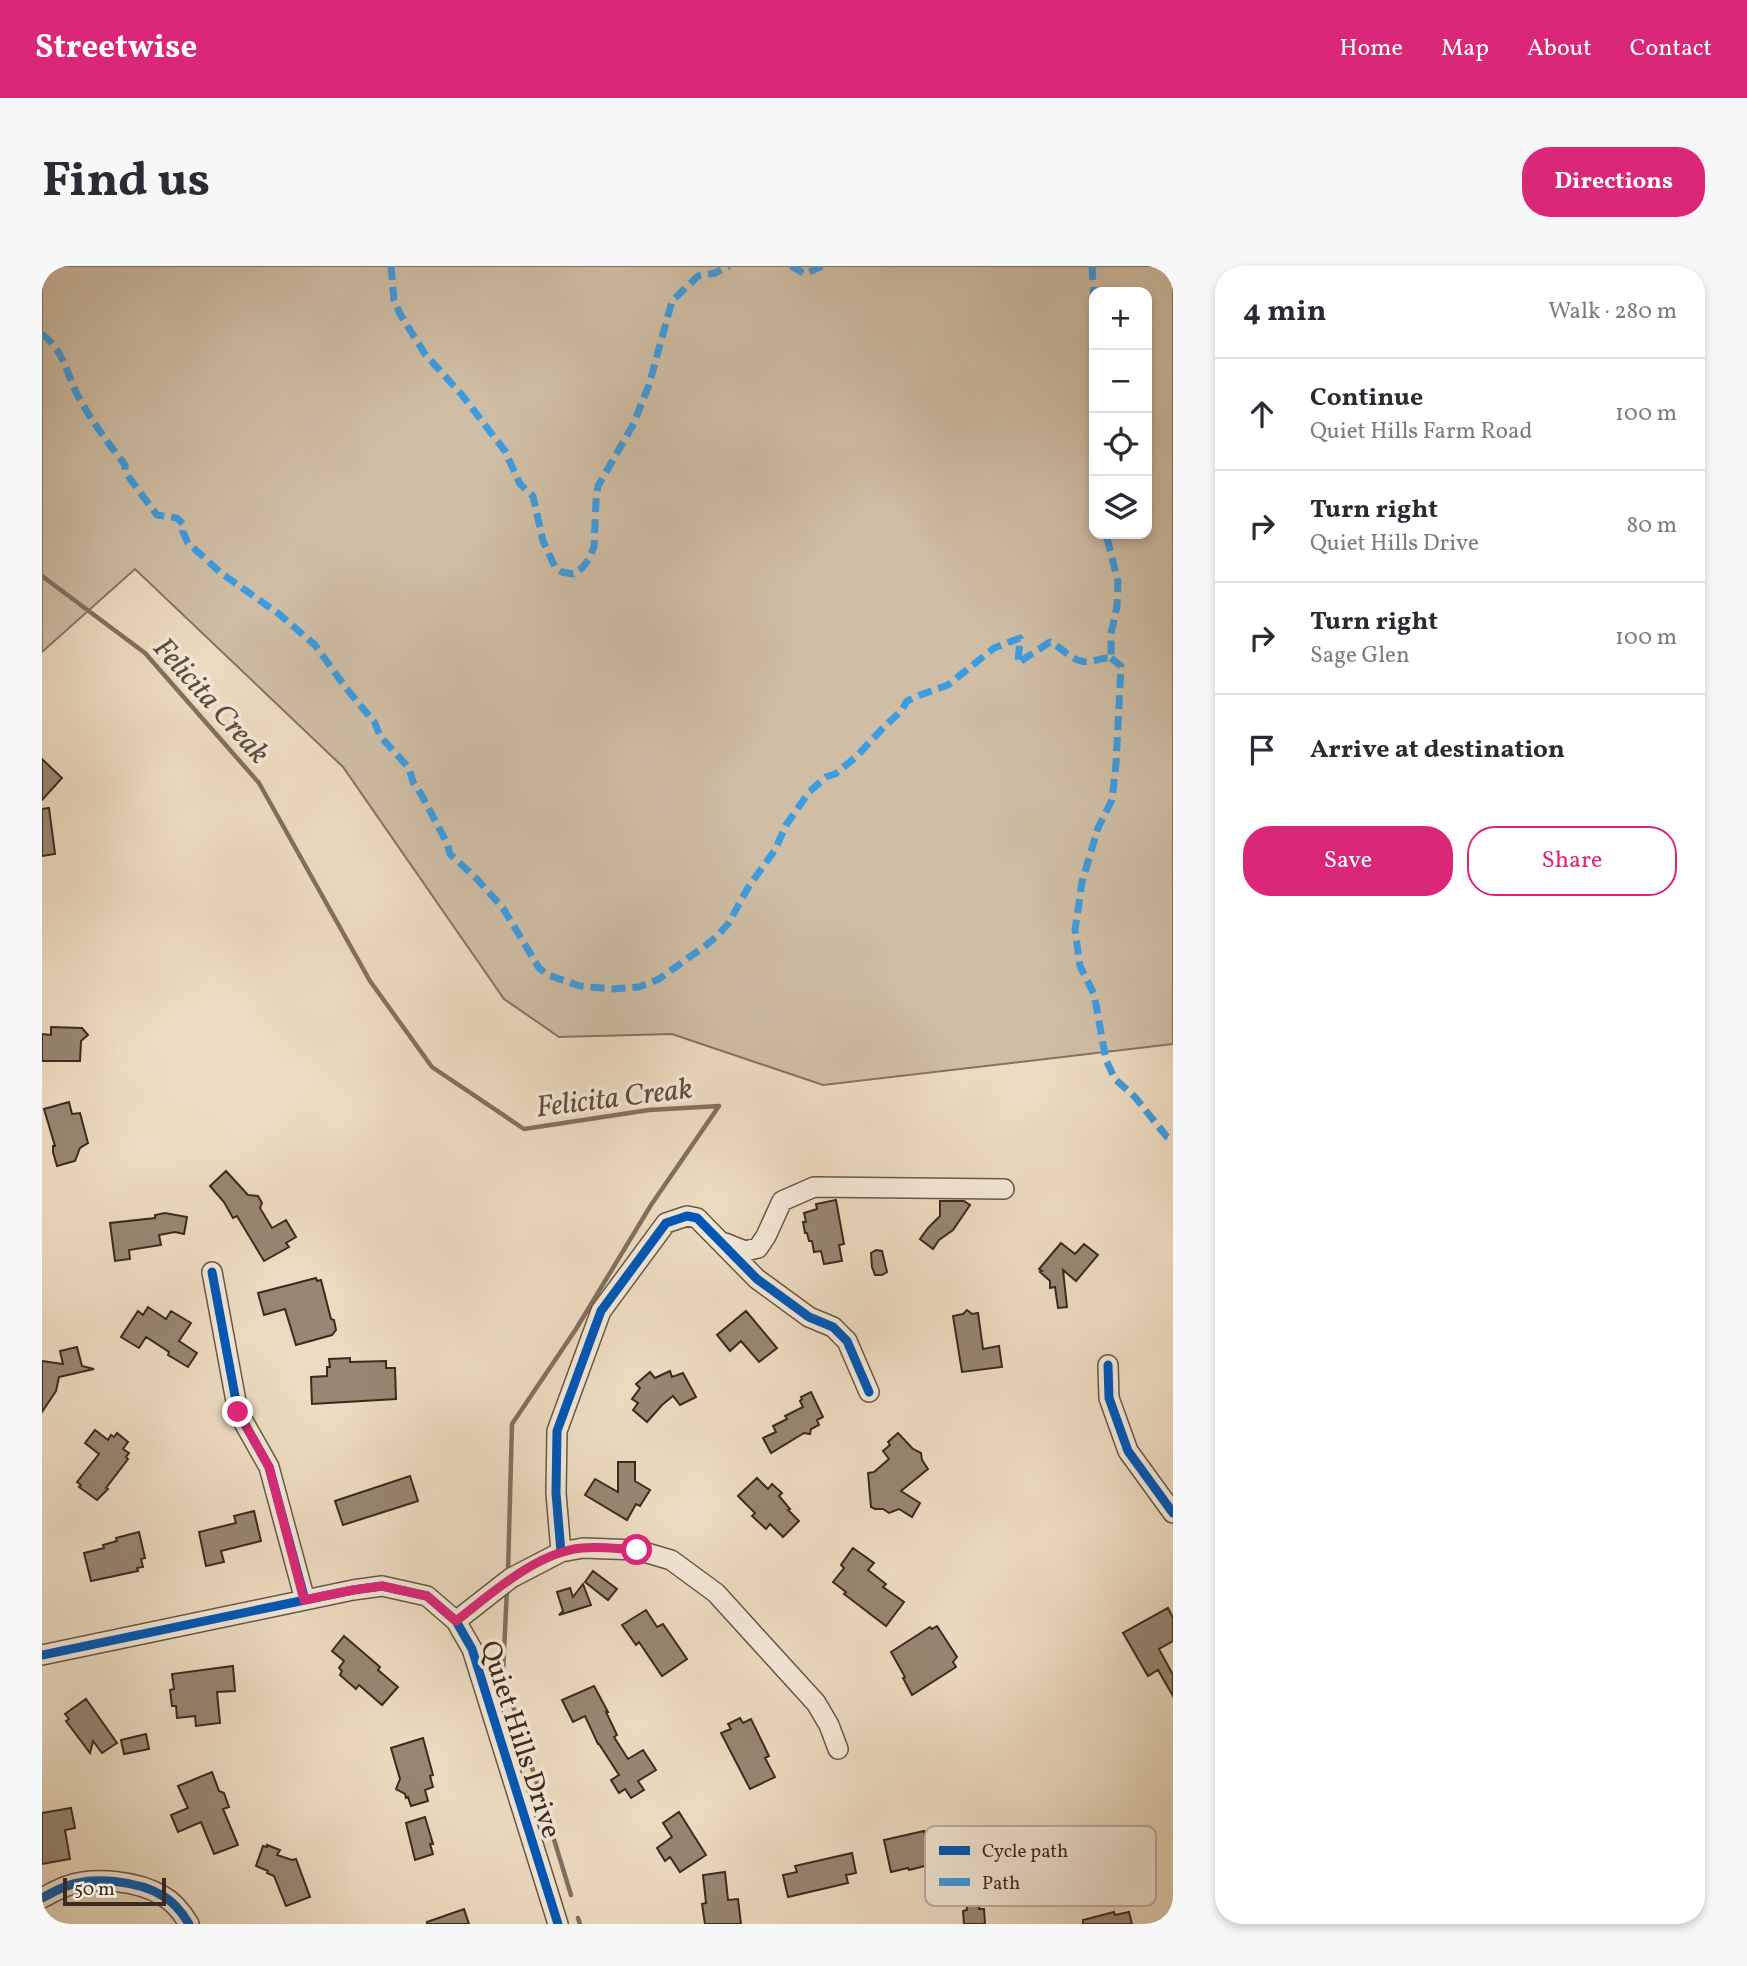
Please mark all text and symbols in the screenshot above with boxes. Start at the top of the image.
text: Streetwise [35,26,197,72]
text: Home [1339,32,1403,66]
text: Map [1441,32,1489,66]
text: About [1527,32,1592,66]
text: Contact [1630,32,1712,66]
button: Directions [1522,147,1705,217]
text: Find us [42,148,210,217]
map controls [1089,287,1152,539]
button: + [1089,287,1152,350]
text: 4 min [1243,291,1327,333]
text: Walk · 280 m [1548,296,1677,328]
button: − [1089,350,1152,413]
text: Continue [1310,380,1423,416]
icon: ahead [1243,395,1281,433]
text: 100 m [1615,398,1677,430]
button: locate [1089,413,1152,476]
text: Quiet Hills Farm Road [1310,416,1532,448]
button: layers [1089,476,1152,539]
text: Turn right [1310,492,1438,528]
icon: right [1243,507,1281,545]
text: 80 m [1627,510,1677,542]
text: Quiet Hills Drive [1310,528,1479,560]
text: Turn right [1310,604,1438,640]
icon: right [1243,619,1281,657]
text: 100 m [1615,622,1677,654]
water label: Felicita Creak [142,629,279,774]
text: Sage Glen [1310,640,1410,672]
icon: arrive [1243,731,1281,769]
text: Arrive at destination [1310,732,1565,768]
button: Save [1243,826,1453,896]
button: Share [1467,826,1677,896]
water label: Felicita Creak [534,1069,695,1129]
route end [222,1396,253,1427]
route start [621,1534,652,1565]
street label: Quiet Hills Drive [469,1636,570,1844]
legend [925,1826,1156,1906]
text: Cycle path [982,1839,1068,1865]
text: Path [982,1871,1020,1897]
scale bar [63,1875,166,1907]
text: 50 m [74,1877,115,1903]

